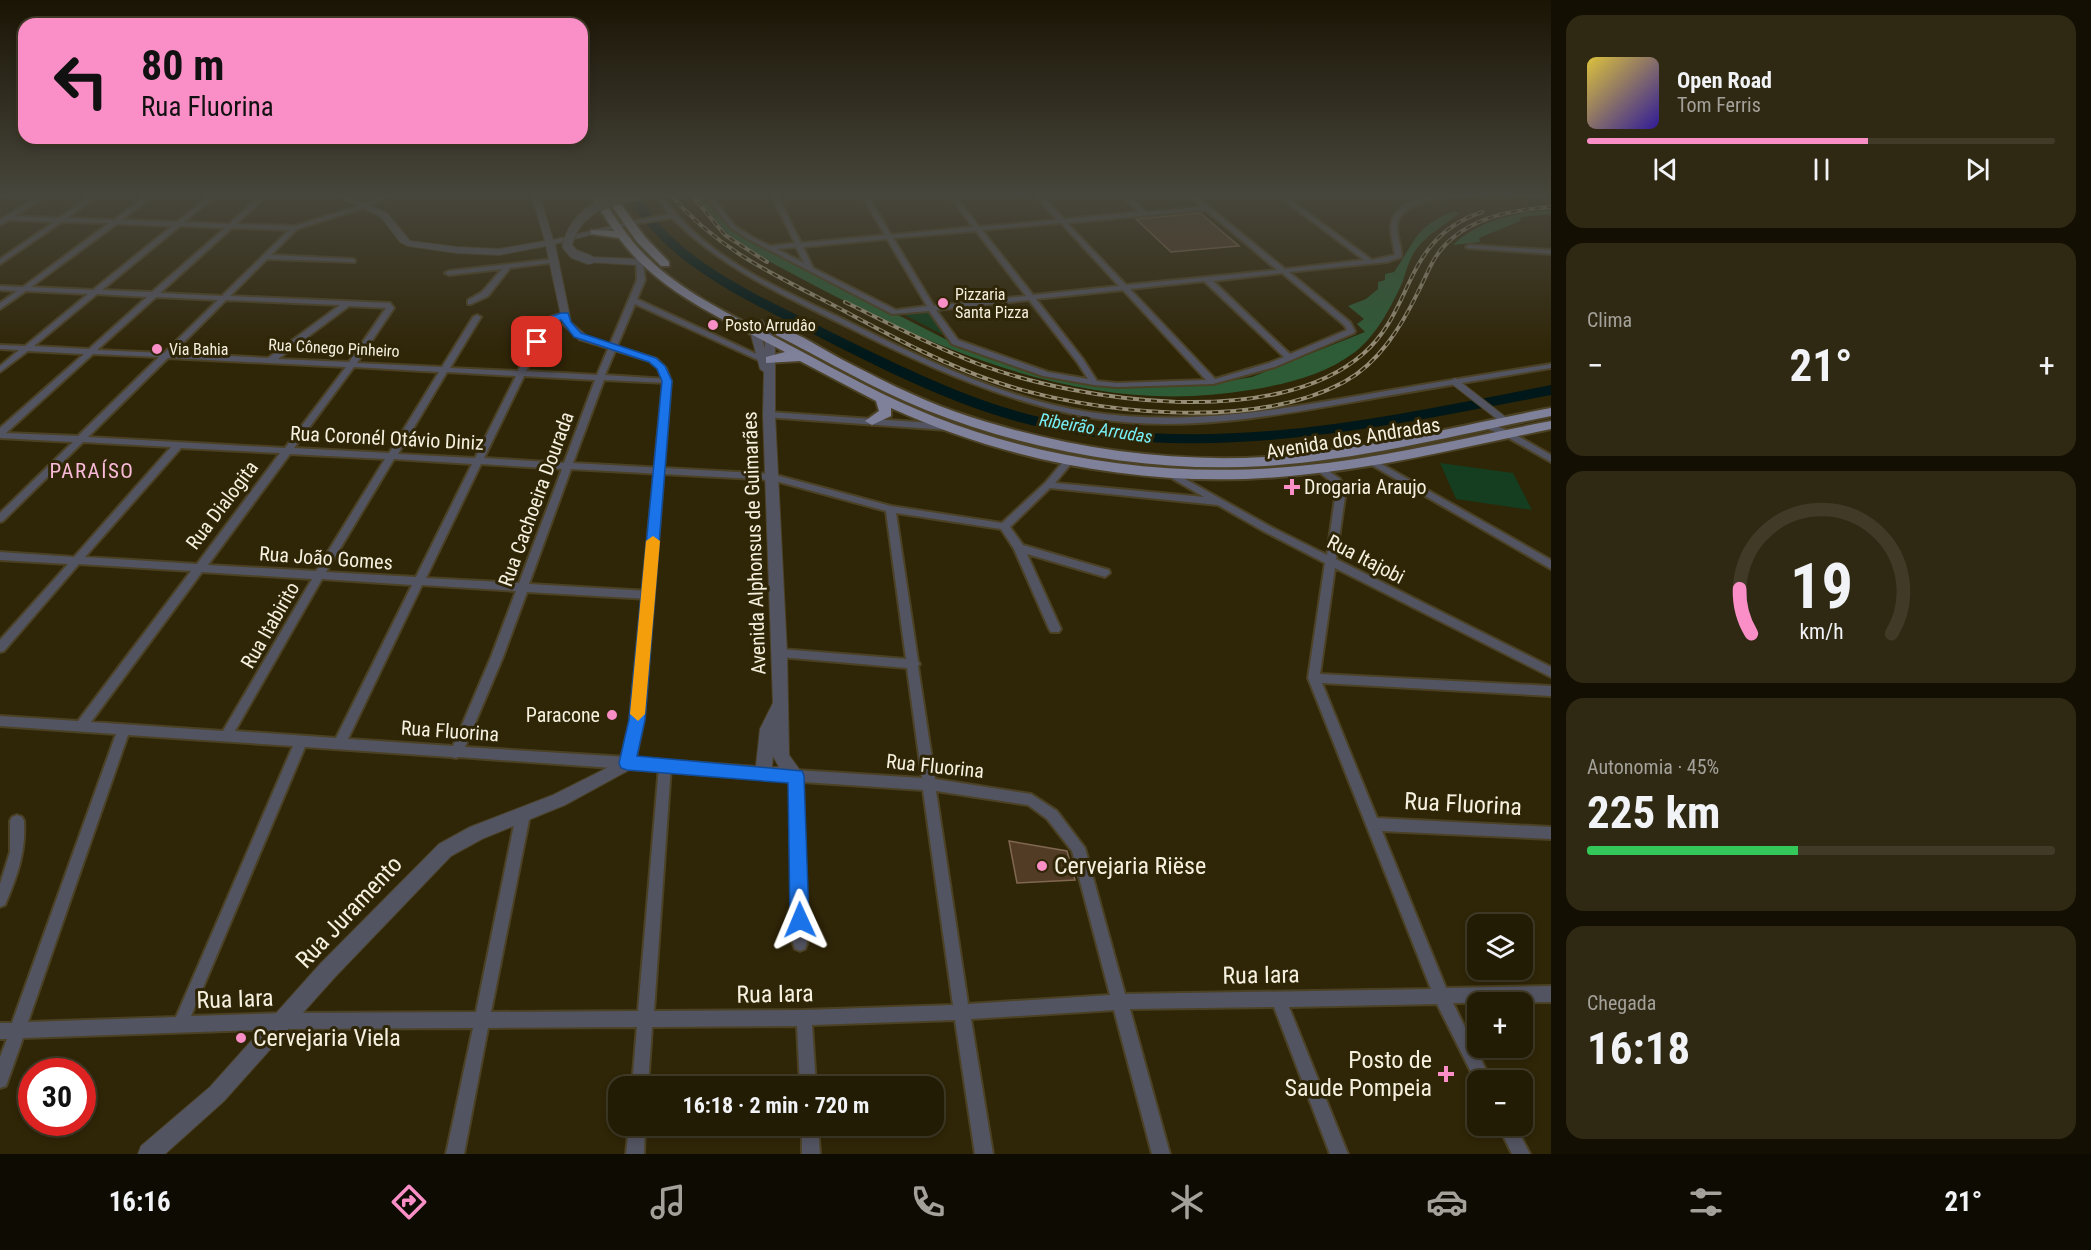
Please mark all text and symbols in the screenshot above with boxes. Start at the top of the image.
text: 80 m [141,41,224,90]
icon: left [42,42,120,120]
text: Open Road [1677,68,1772,93]
text: Rua Fluorina [141,91,274,123]
text: Tom Ferris [1677,93,1761,117]
icon: previous [1649,153,1682,186]
icon: pause [1805,153,1838,186]
icon: next [1961,153,1994,186]
place label: Pizzaria Santa Pizza [955,285,1029,322]
marker: Pizzaria Santa Pizza [936,296,950,310]
text: Clima [1587,308,1632,332]
pin [511,316,562,367]
place label: Posto Arrudâo [725,316,816,335]
marker: Posto Arrudâo [706,318,720,332]
icon: arrive [520,325,553,358]
street label: Rua Cônego Pinheiro [268,335,400,361]
text: 21° [1790,339,1853,392]
place label: Via Bahia [169,340,228,359]
marker: Via Bahia [150,342,164,356]
text: − [1587,346,1604,385]
text: + [2039,346,2055,385]
street label: Rua Cachoeira Dourada [493,408,579,590]
water label: Ribeirão Arrudas [1038,409,1154,447]
street label: Avenida Alphonsus de Guimarães [737,411,771,675]
street label: Avenida dos Andradas [1264,412,1442,464]
street label: Rua Coronél Otávio Diniz [289,421,485,455]
street label: Rua Dialogita [181,456,263,554]
district label: PARAÍSO [50,459,134,483]
place label: Drogaria Araujo [1304,475,1427,499]
marker: Drogaria Araujo [1285,480,1299,494]
street label: Rua Itajobi [1323,529,1409,589]
street label: Rua João Gomes [258,541,394,575]
text: 19 [1789,550,1853,623]
street label: Rua Itabirito [236,577,304,673]
text: km/h [1799,619,1843,644]
place label: Paracone [526,703,600,727]
marker: Paracone [605,708,619,722]
street label: Rua Fluorina [400,716,500,746]
street label: Rua Fluorina [885,749,985,783]
text: Autonomia · 45% [1587,755,1719,779]
text: 225 km [1587,786,1720,839]
street label: Rua Fluorina [1403,787,1523,821]
street label: Rua Juramento [290,850,408,974]
place label: Cervejaria Riëse [1054,852,1206,880]
marker: Cervejaria Riëse [1035,859,1049,873]
position arrow [768,888,832,952]
map controls [1467,914,1533,1136]
button: layers [1467,914,1533,980]
street label: Rua Iara [1222,960,1300,990]
street label: Rua Iara [736,979,814,1009]
street label: Rua Iara [196,984,274,1014]
text: Chegada [1587,991,1656,1015]
button: + [1467,992,1533,1058]
text: 16:18 [1587,1022,1690,1075]
place label: Cervejaria Viela [253,1024,401,1052]
marker: Cervejaria Viela [234,1031,248,1045]
place label: Posto de Saude Pompeia [1284,1046,1432,1102]
speed limit sign: 30 [18,1058,96,1136]
marker: Posto de Saude Pompeia [1437,1065,1455,1083]
button: − [1467,1070,1533,1136]
text: 16:18 · 2 min · 720 m [683,1093,869,1118]
icon: directions [388,1181,430,1223]
icon: music [647,1181,689,1223]
icon: phone [907,1181,949,1223]
icon: climate [1166,1181,1208,1223]
icon: car [1426,1181,1468,1223]
icon: filters [1685,1181,1727,1223]
text: 16:16 [109,1186,171,1218]
text: 21° [1944,1186,1982,1218]

